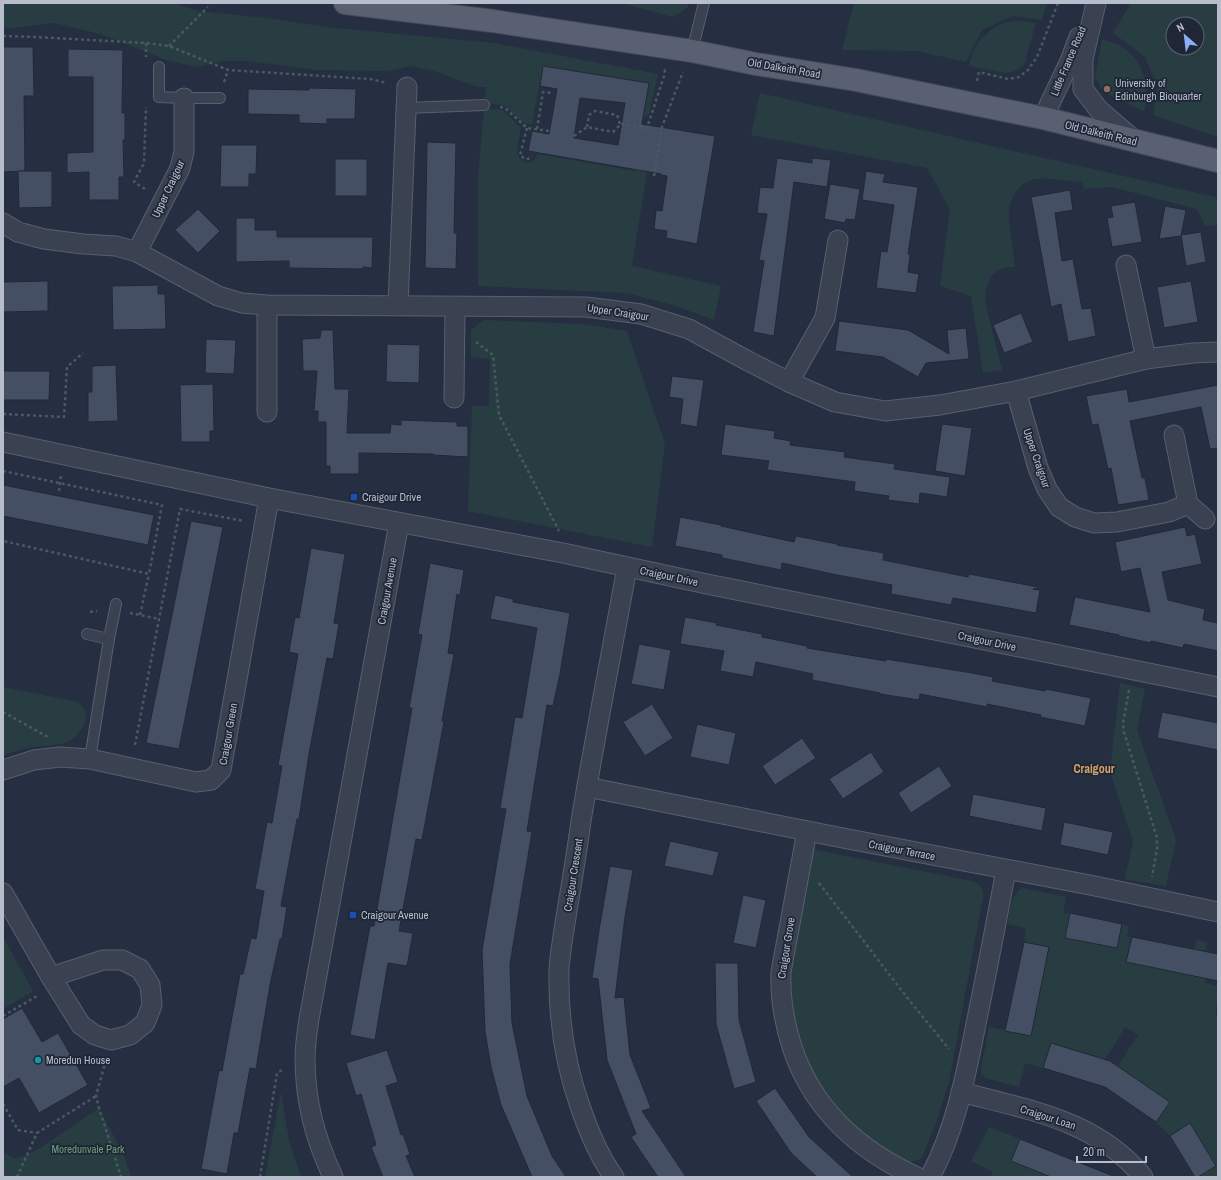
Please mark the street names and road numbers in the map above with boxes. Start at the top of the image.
street label: Little France Road [1047,24,1089,98]
street label: Old Dalkeith Road [746,55,822,81]
street label: Old Dalkeith Road [1064,117,1138,149]
street label: Upper Craigour [149,158,187,220]
street label: Upper Craigour [586,300,650,324]
street label: Upper Craigour [1020,426,1054,490]
street label: Craigour Avenue [374,557,400,625]
street label: Craigour Drive [639,563,699,589]
street label: Craigour Drive [957,628,1017,654]
street label: Craigour Green [216,702,240,766]
street label: Craigour Crescent [560,837,586,912]
street label: Craigour Terrace [868,837,936,863]
street label: Craigour Grove [774,916,798,980]
street label: Craigour Loan [1018,1101,1078,1133]

